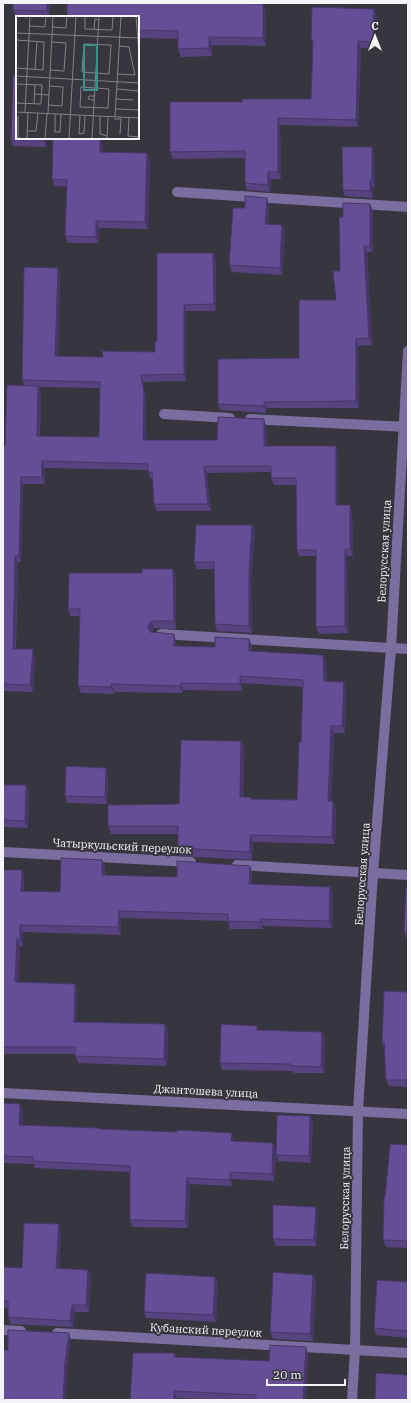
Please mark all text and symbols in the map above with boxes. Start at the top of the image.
inset map [16,16,139,139]
north arrow [355,16,395,56]
text: С [371,19,379,33]
street label: Белорусская улица [374,499,394,603]
street label: Белорусская улица [351,822,373,926]
street label: Чатыркульский переулок [52,835,193,857]
street label: Джантошева улица [153,1081,259,1101]
street label: Белорусская улица [337,1146,353,1250]
street label: Кубанский переулок [150,1320,263,1340]
scale bar [267,1361,345,1387]
text: 20 m [273,1367,302,1382]

